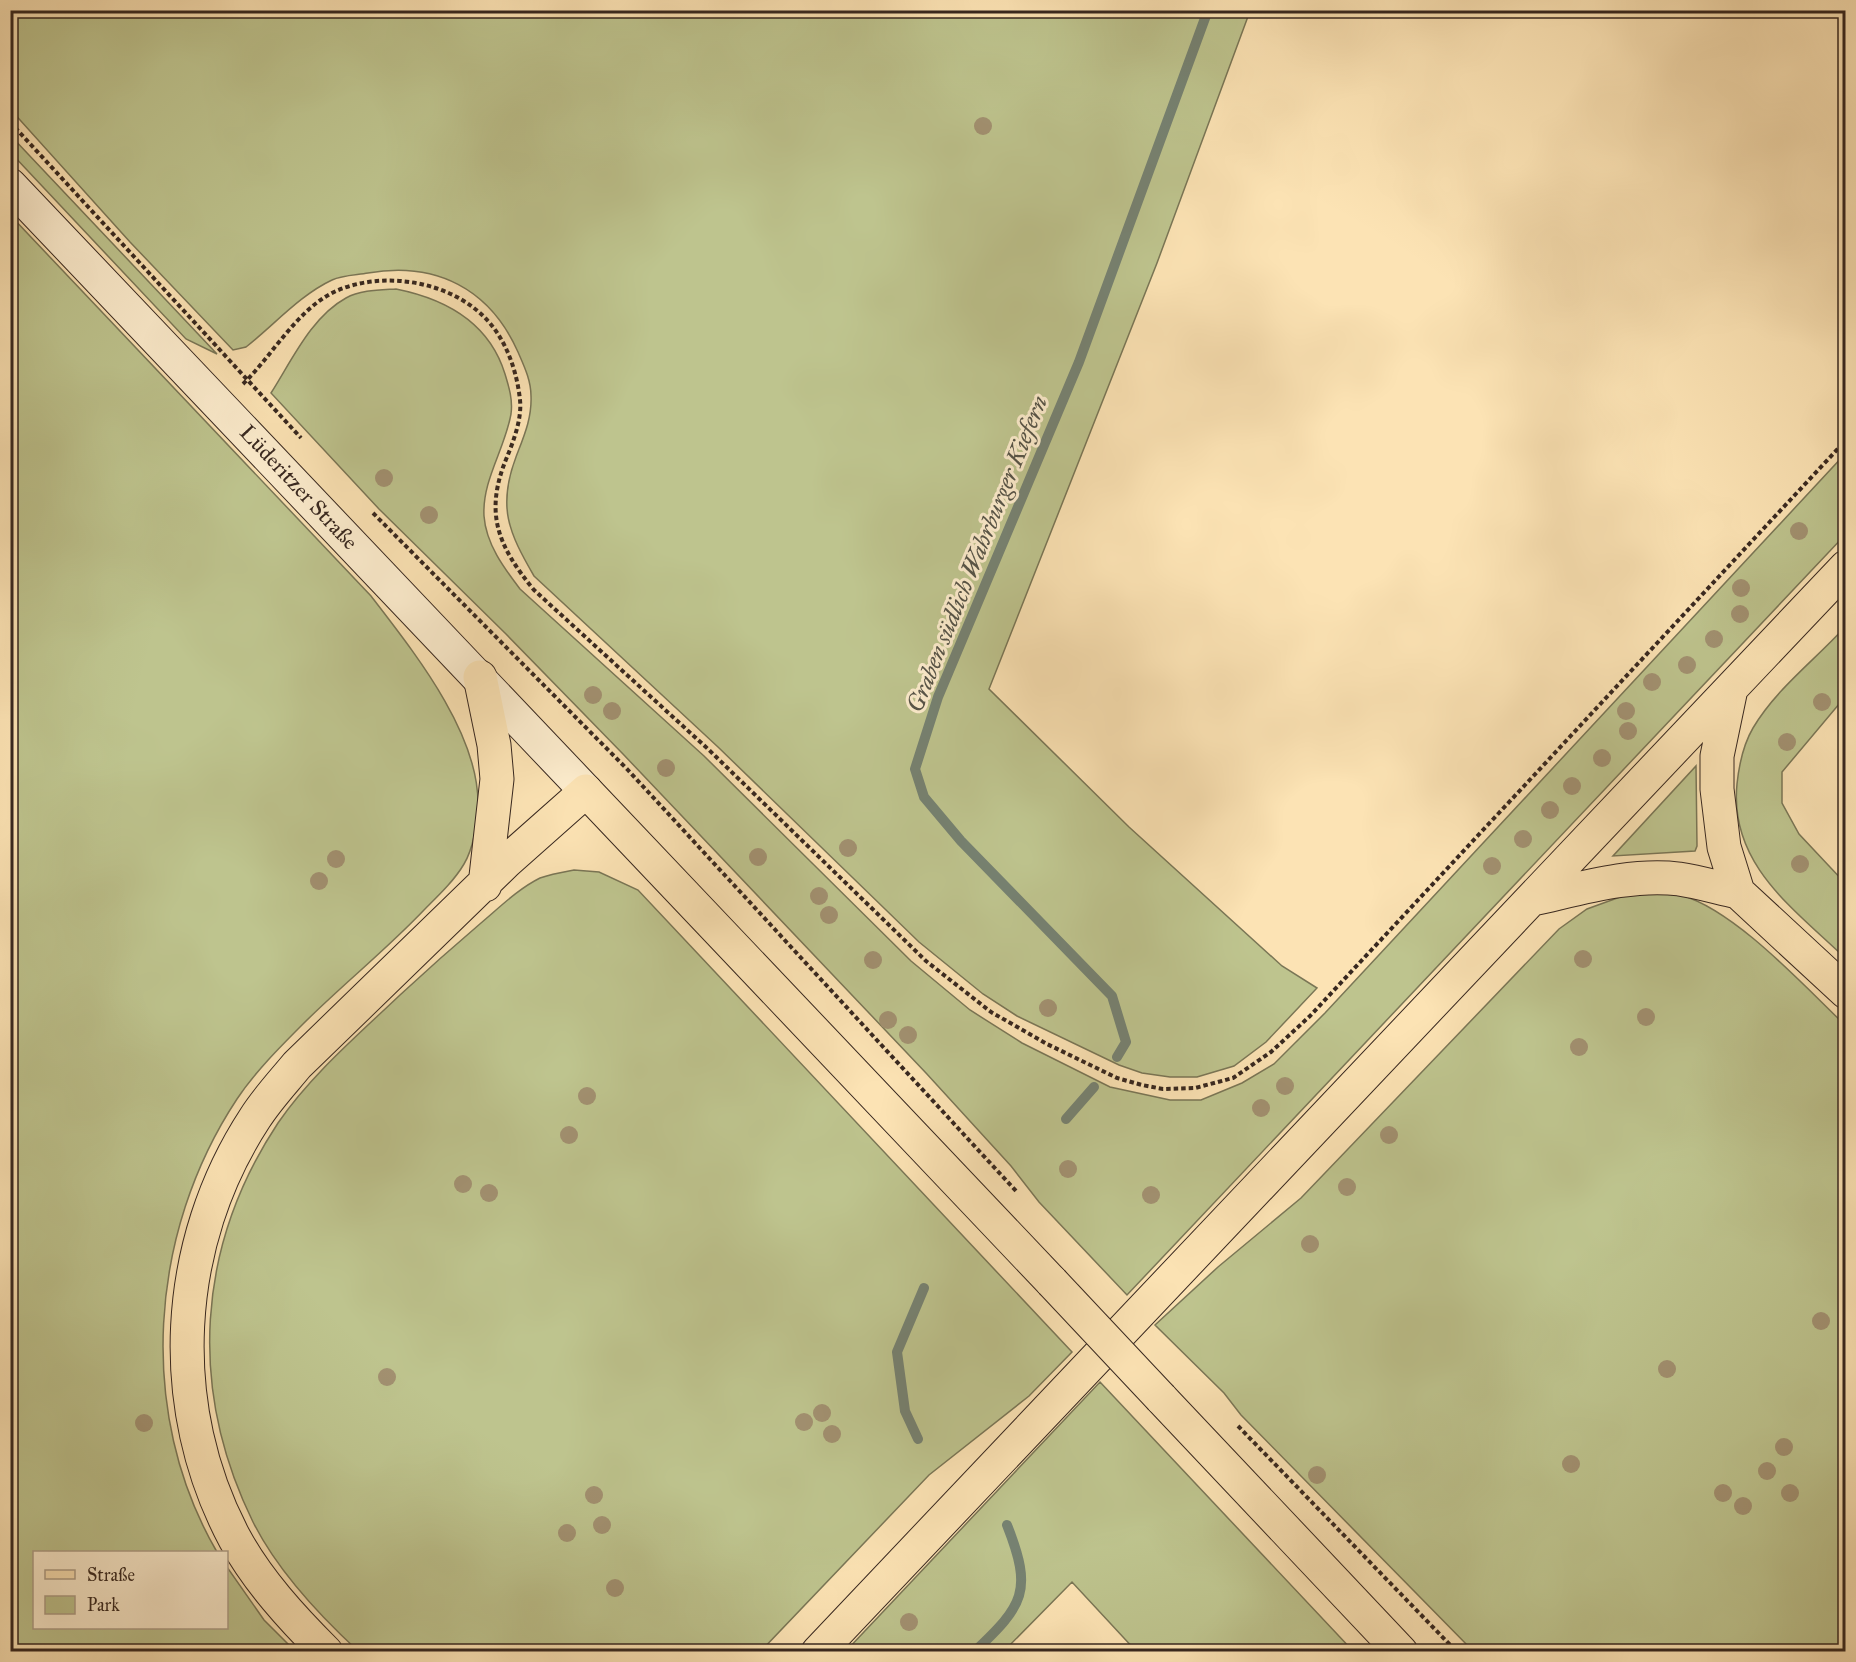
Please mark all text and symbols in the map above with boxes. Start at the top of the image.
water label: Graben südlich Wahrburger Kiefern [900,391,1055,717]
street label: Lüderitzer Straße [234,419,364,555]
legend [33,1551,228,1629]
text: Straße [87,1564,135,1586]
text: Park [87,1594,120,1616]

